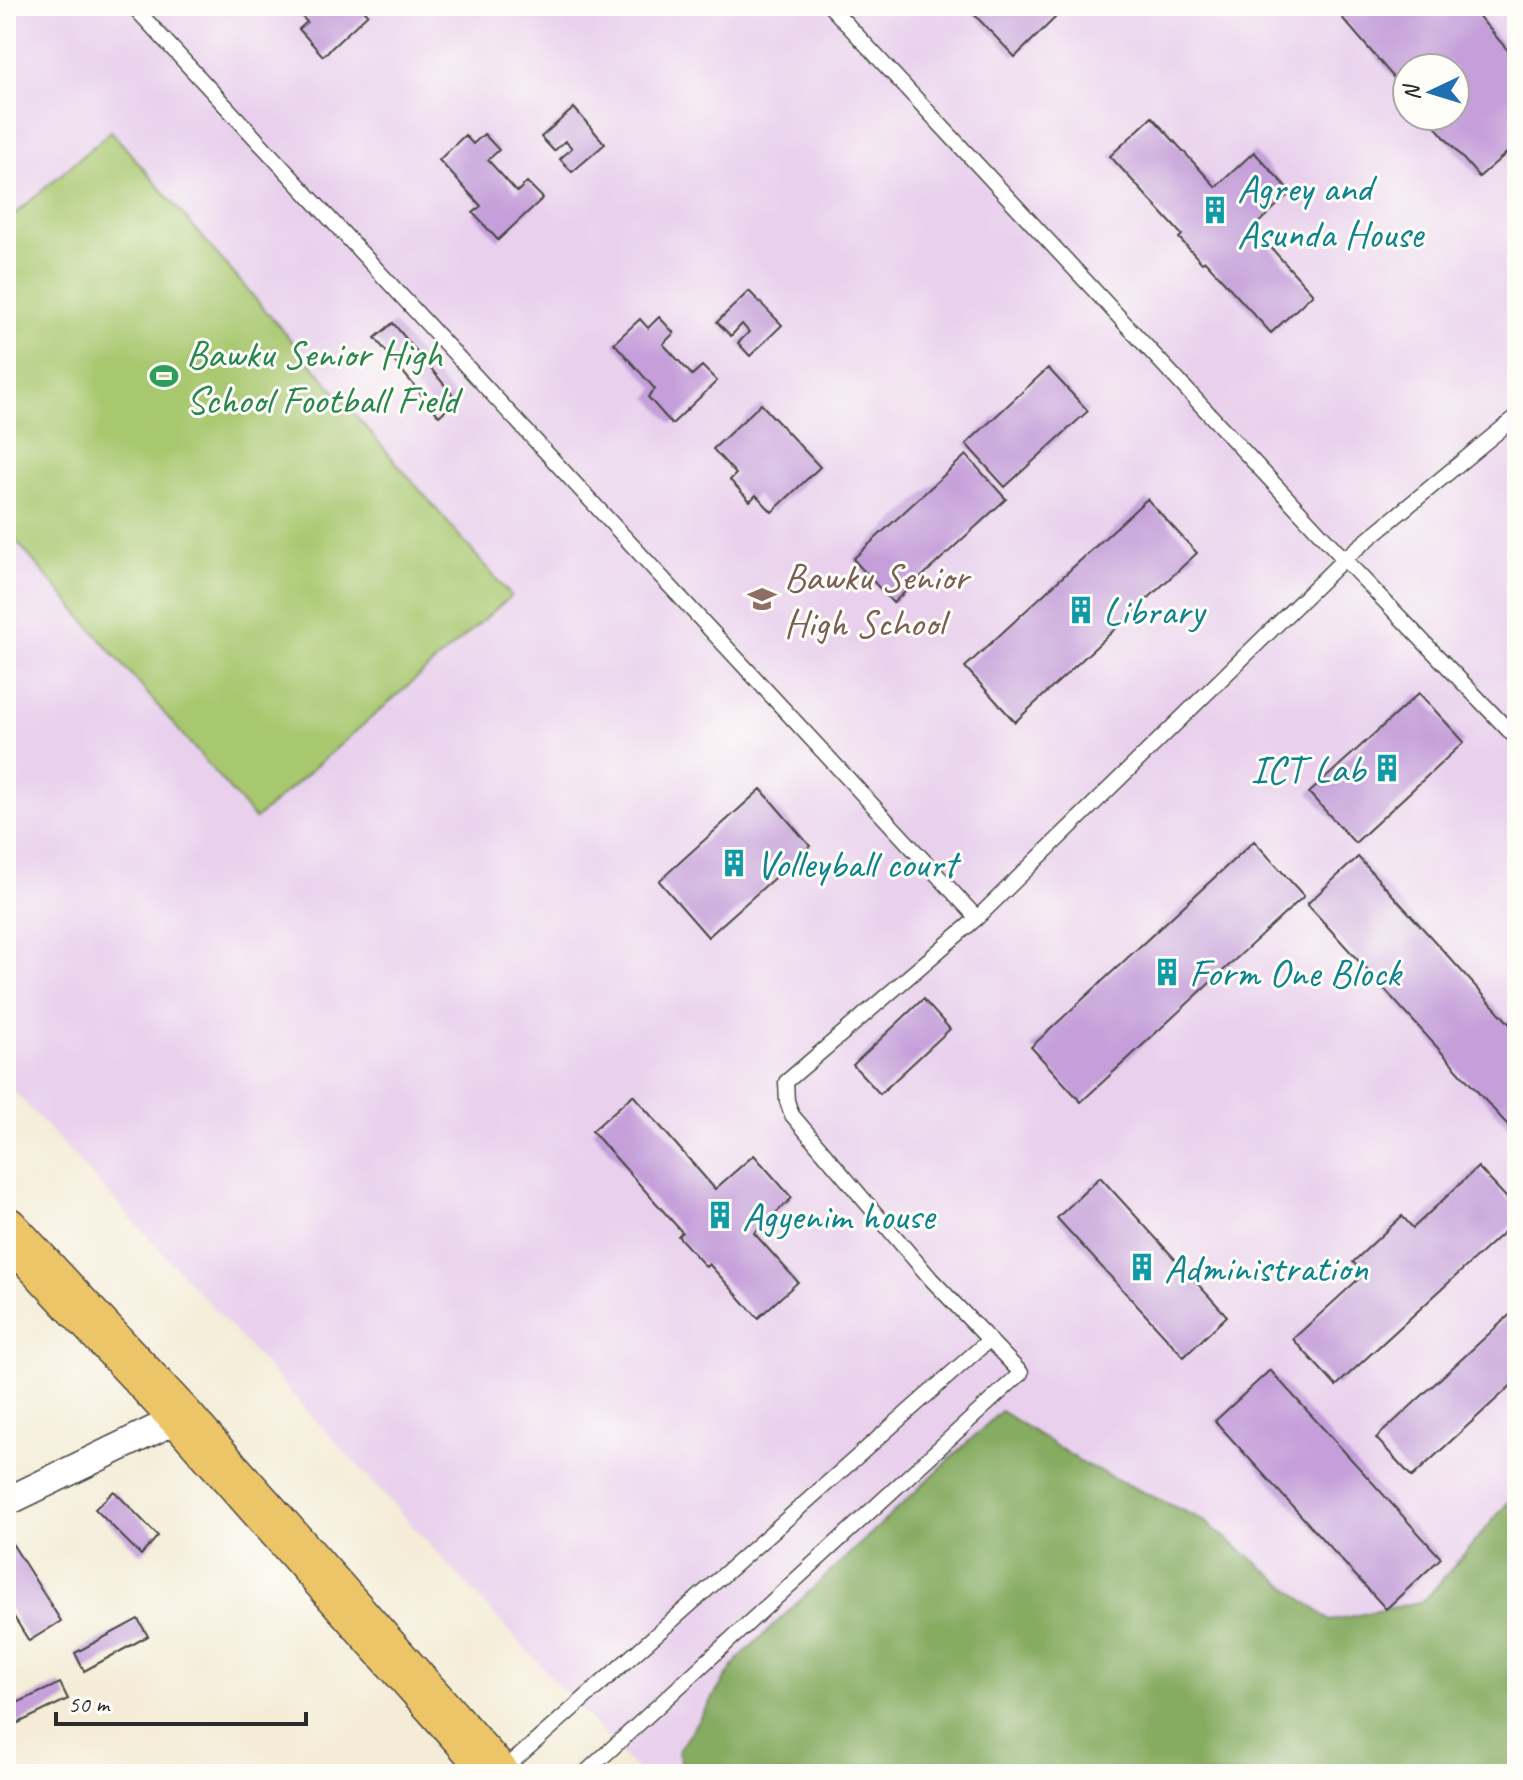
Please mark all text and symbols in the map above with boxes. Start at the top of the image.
north arrow [1391,52,1471,132]
text: N [1397,82,1426,101]
place label: Agrey and Asunda House [1237,163,1426,259]
building icon: Agrey and Asunda House [1200,195,1230,225]
place label: Bawku Senior High School Football Field [186,329,463,425]
sports icon: Bawku Senior High School Football Field [149,361,179,391]
place label: Bawku Senior High School [784,552,972,648]
school or university icon: Bawku Senior High School [747,584,777,614]
place label: Library [1103,586,1207,636]
building icon: Library [1066,595,1096,625]
place label: ICT Lab [1251,744,1368,794]
building icon: ICT Lab [1372,753,1402,783]
place label: Volleyball court [756,839,962,889]
building icon: Volleyball court [719,848,749,878]
place label: Form One Block [1189,948,1403,998]
building icon: Form One Block [1152,957,1182,987]
place label: Agyenim house [742,1191,937,1241]
building icon: Agyenim house [705,1200,735,1230]
place label: Administration [1164,1243,1369,1293]
building icon: Administration [1127,1252,1157,1282]
scale bar [56,1676,306,1726]
text: 50 m [68,1689,111,1719]

